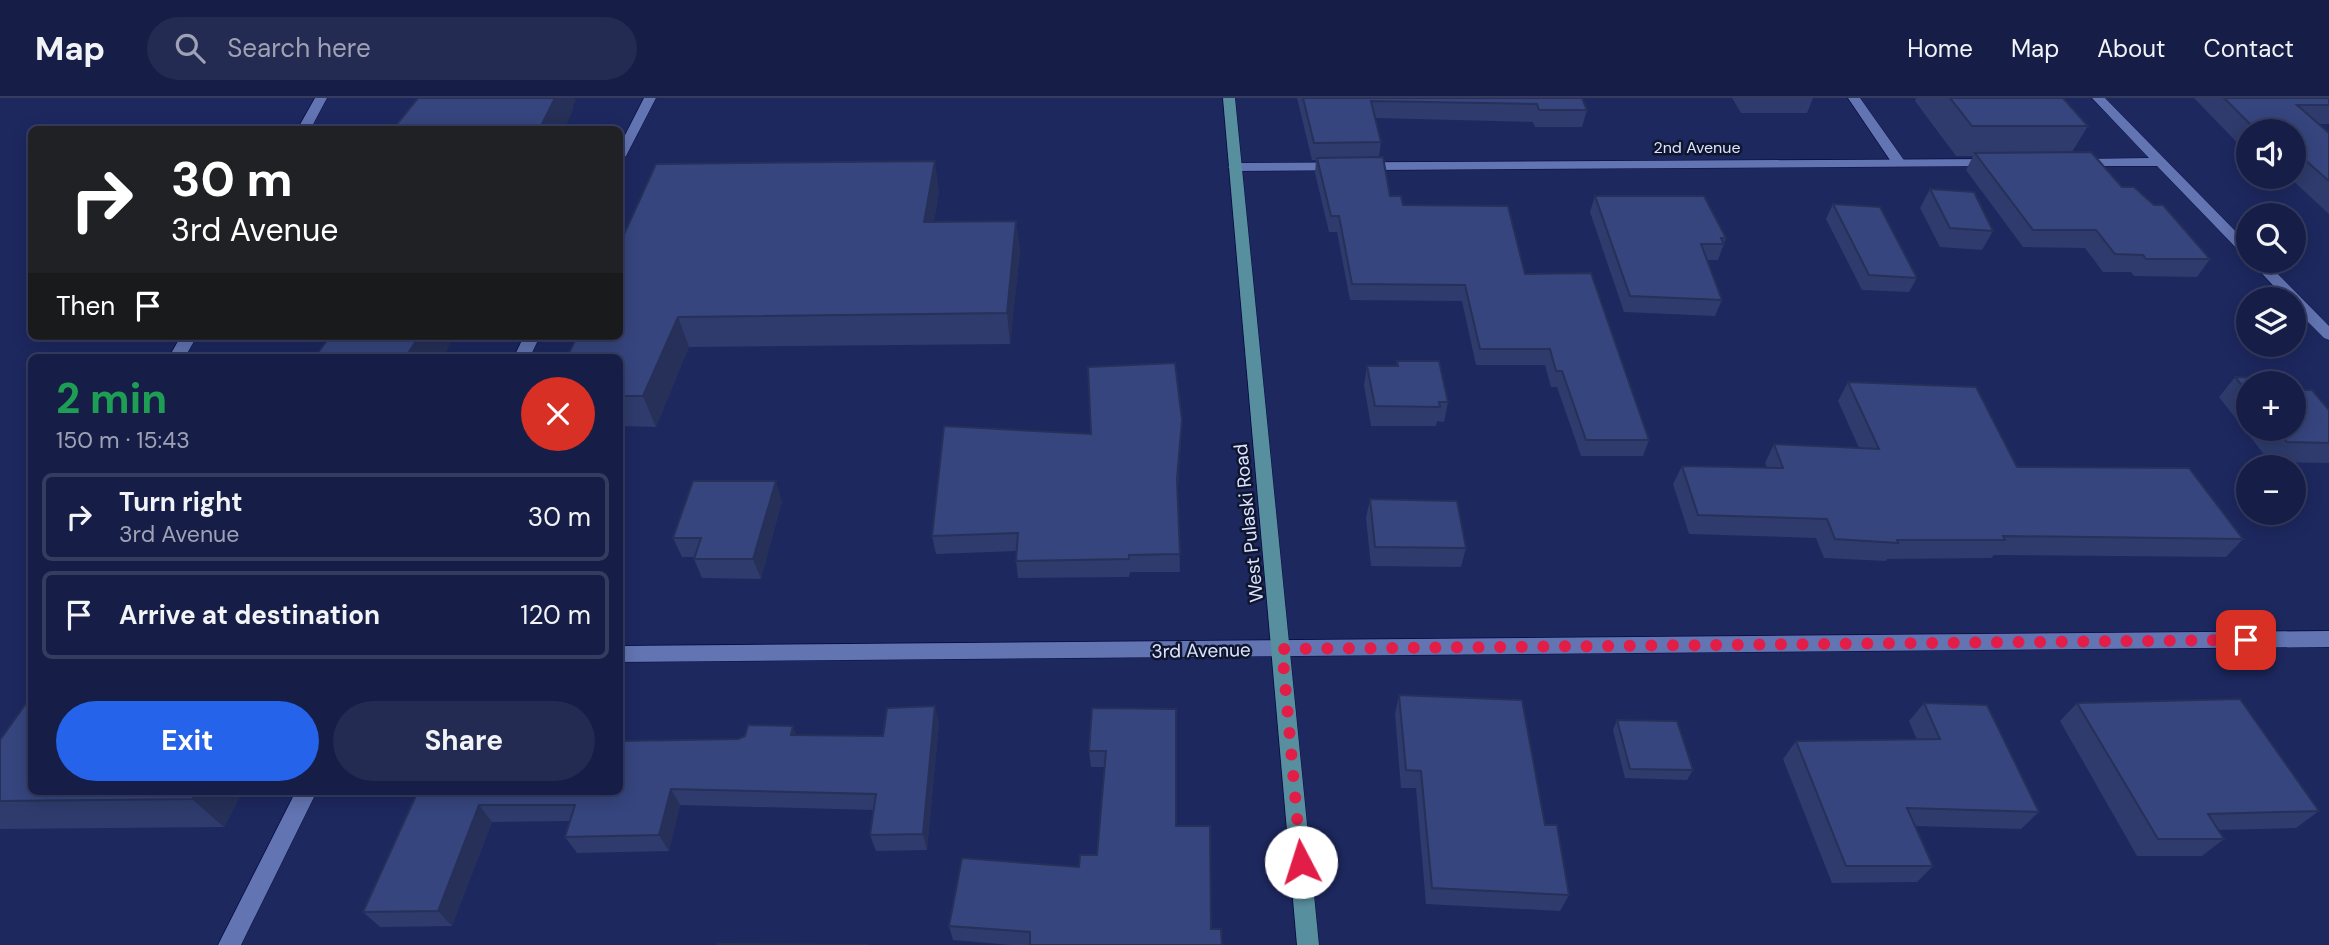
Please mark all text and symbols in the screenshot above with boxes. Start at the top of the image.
search box [147,17,637,80]
text: Map [35,27,105,70]
icon: search [171,29,209,67]
text: Search here [227,31,371,65]
text: Home [1907,33,1973,64]
text: Map [2011,33,2059,64]
text: About [2097,33,2166,64]
text: Contact [2204,33,2294,64]
map controls [2236,119,2306,525]
button: sound [2236,119,2306,189]
street label: 2nd Avenue [1653,137,1741,158]
text: 30 m [171,147,293,211]
icon: right [56,154,147,245]
button: search [2236,203,2306,273]
text: 3rd Avenue [171,209,338,251]
icon: arrive [129,287,167,325]
button: layers [2236,287,2306,357]
text: Then [56,289,115,323]
text: 2 min [56,371,167,426]
button: + [2236,371,2306,441]
button: close [521,377,595,451]
text: 150 m · 15:43 [56,425,190,455]
street label: West Pulaski Road [1228,442,1269,603]
button: − [2236,455,2306,525]
text: Turn right [119,485,243,519]
icon: right [60,498,98,536]
text: 30 m [528,500,591,534]
text: 3rd Avenue [119,519,239,549]
icon: arrive [60,596,98,634]
text: Arrive at destination [119,598,380,632]
text: 120 m [520,598,591,632]
pin [2216,610,2276,670]
icon: arrive [2227,621,2265,659]
street label: 3rd Avenue [1151,637,1251,664]
button: Exit [56,701,319,781]
button: Share [333,701,595,781]
position arrow [1264,825,1338,899]

